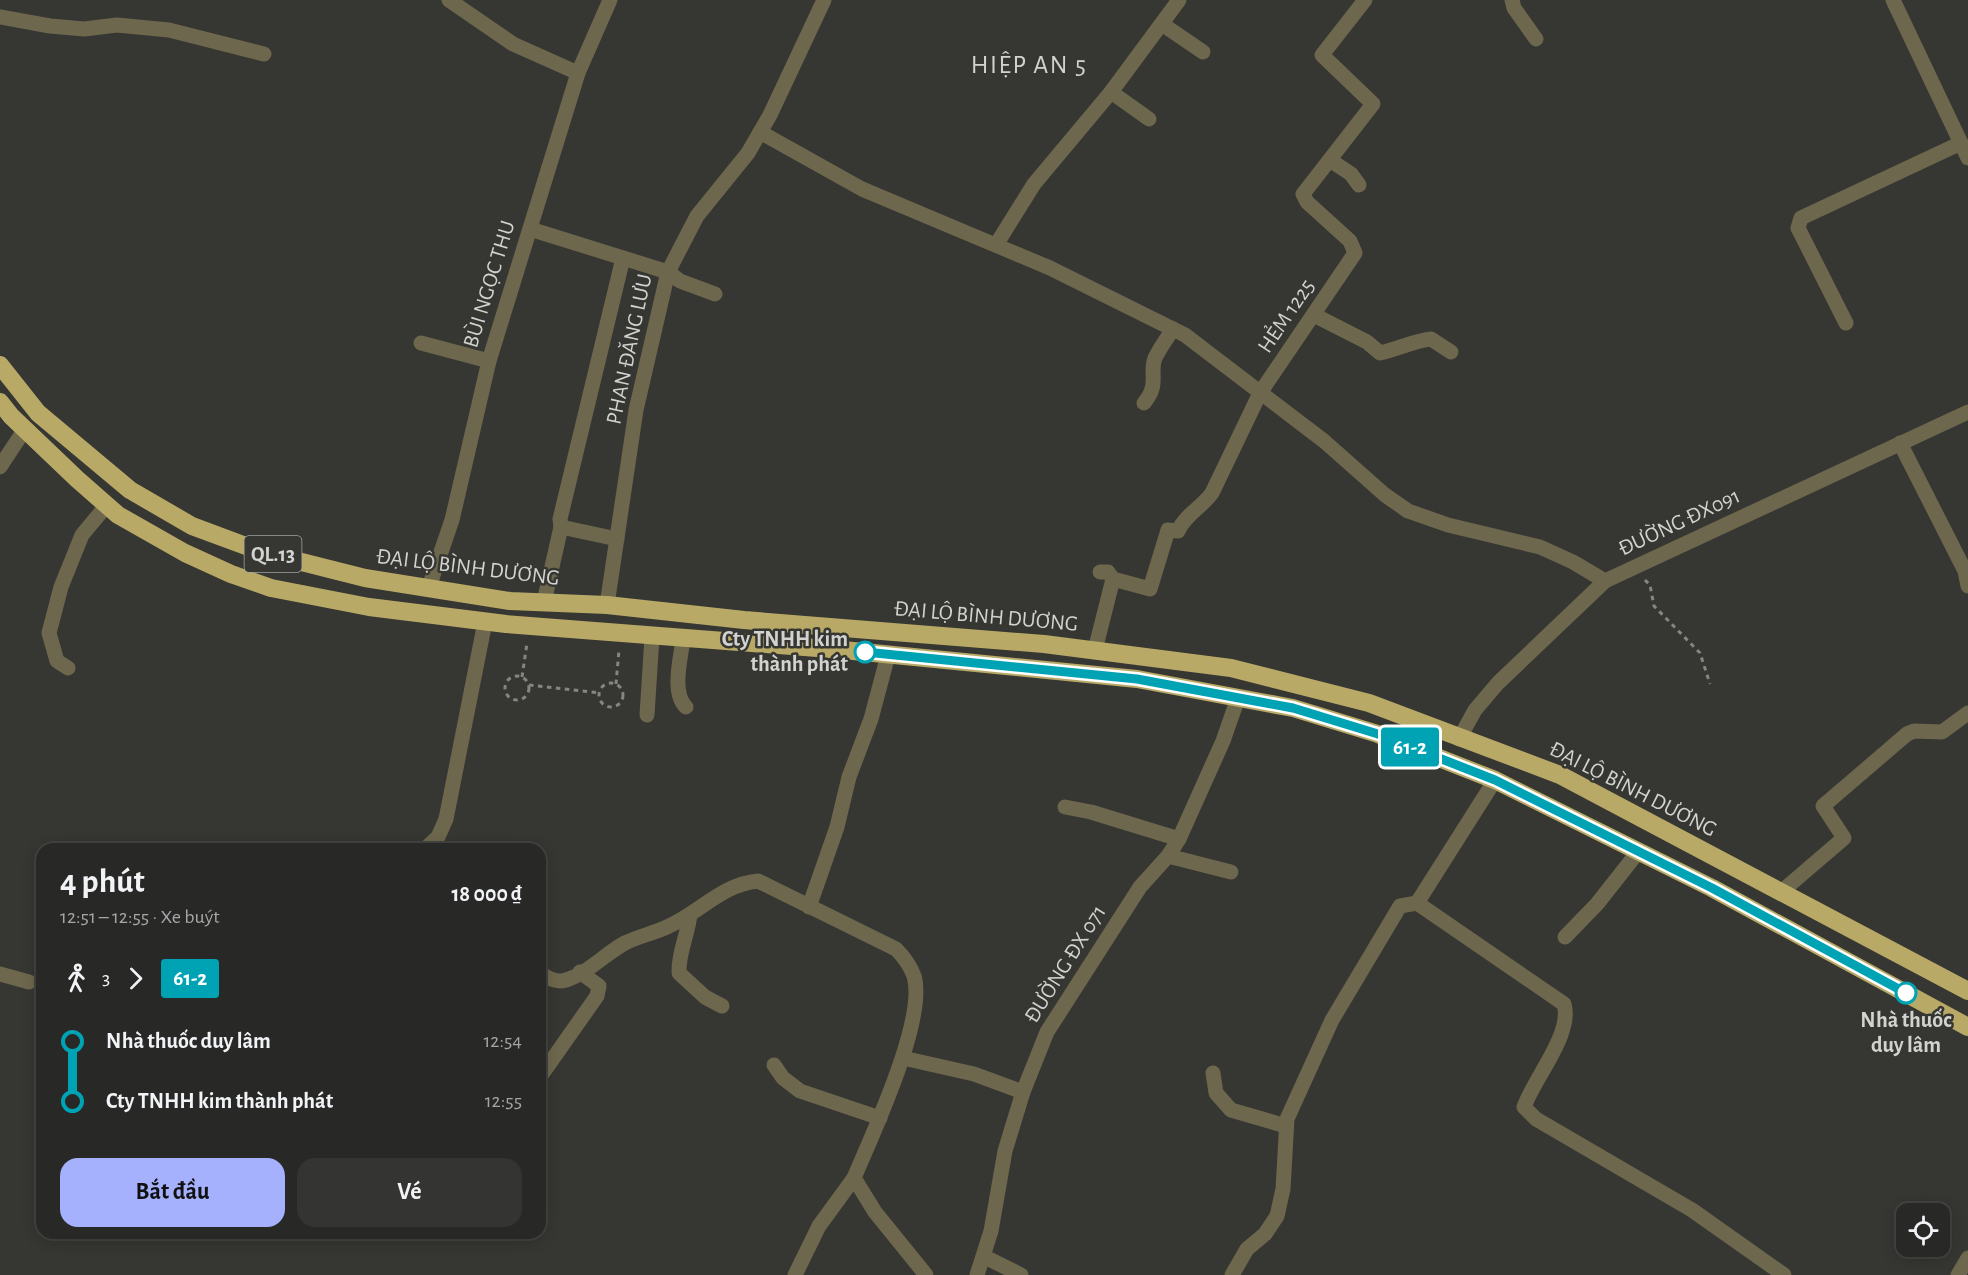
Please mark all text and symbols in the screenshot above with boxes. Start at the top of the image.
district label: HIỆP AN 5 [971,51,1087,78]
street label: BÙI NGỌC THU [458,218,519,350]
street label: PHAN ĐĂNG LƯU [602,272,656,426]
street label: HẺM 1225 [1253,275,1318,357]
street label: ĐƯỜNG ĐX091 [1614,483,1743,560]
road number: QL.13 [244,536,302,572]
street label: ĐẠI LỘ BÌNH DƯƠNG [375,544,561,589]
street label: ĐẠI LỘ BÌNH DƯƠNG [893,596,1079,635]
place label: Cty TNHH kim thành phát [722,628,849,675]
marker: Cty TNHH kim thành phát [854,641,876,663]
line badge: 61-2 [1368,728,1452,766]
street label: ĐẠI LỘ BÌNH DƯƠNG [1546,736,1721,841]
text: 61-2 [1393,737,1427,758]
text: 4 phút [60,866,145,899]
text: 18 000 ₫ [451,883,522,905]
street label: ĐƯỜNG ĐX 071 [1019,901,1110,1027]
text: 12:51 – 12:55 · Xe buýt [60,907,220,927]
icon: walk [60,962,93,995]
icon: forward [119,962,152,995]
text: 3 [102,968,110,988]
text: 61-2 [173,968,207,989]
marker: Nhà thuốc duy lâm [1895,982,1917,1004]
place label: Nhà thuốc duy lâm [1860,1008,1952,1057]
text: Nhà thuốc duy lâm [106,1030,271,1052]
text: 12:54 [483,1031,522,1051]
text: Cty TNHH kim thành phát [106,1090,333,1112]
text: 12:55 [485,1091,522,1111]
button: Bắt đầu [60,1158,285,1227]
button: Vé [297,1158,522,1227]
map controls [1896,1203,1950,1257]
button: locate [1896,1203,1950,1257]

